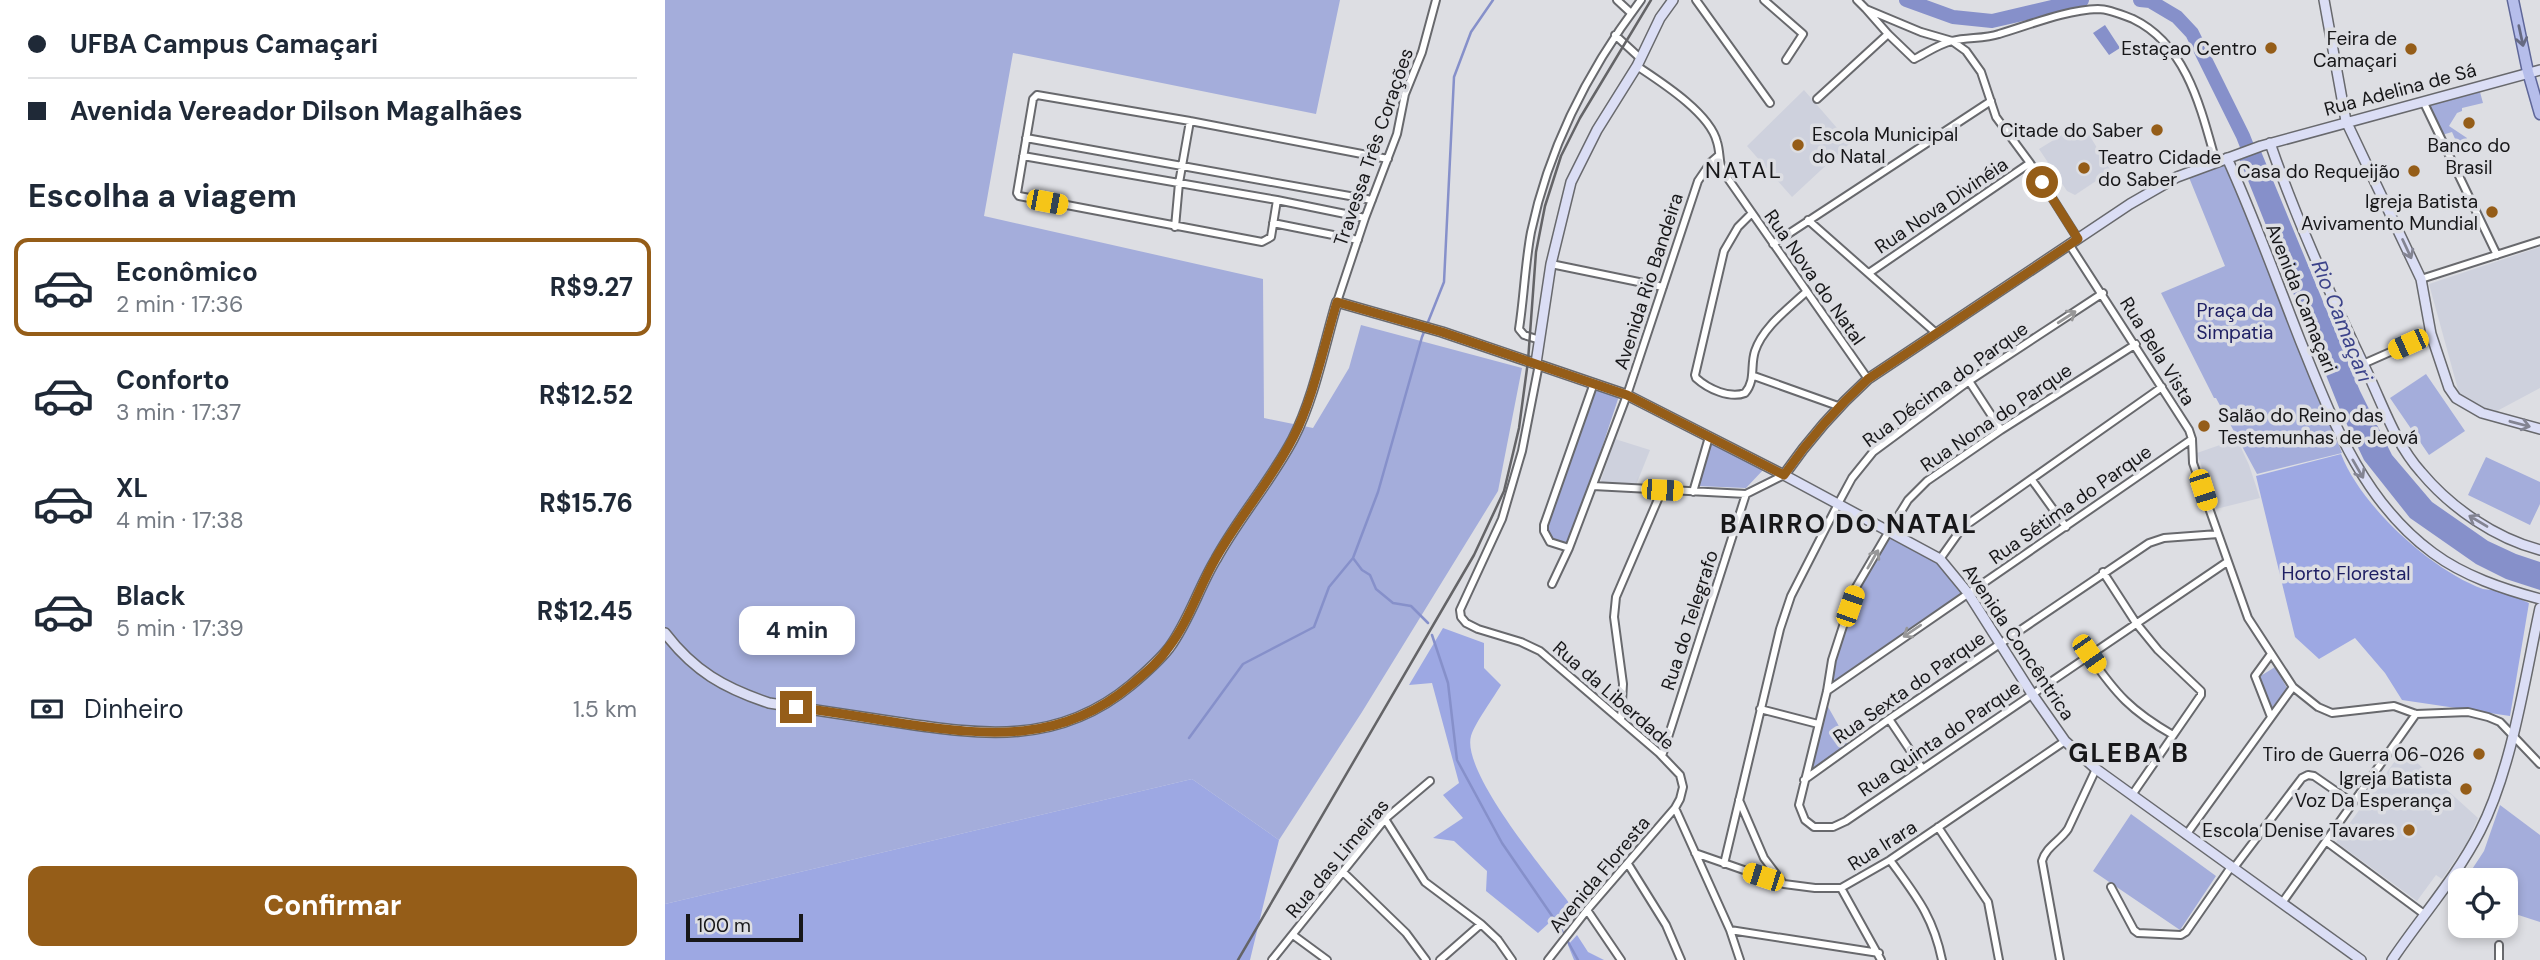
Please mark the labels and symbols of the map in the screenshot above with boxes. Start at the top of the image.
one-way arrow [2514,24,2528,47]
place label: Feira de Camaçari [2313,26,2397,73]
place label: Estaçao Centro [2121,36,2257,61]
marker: Estaçao Centro [2263,40,2279,56]
marker: Feira de Camaçari [2403,41,2419,57]
street label: Travessa Três Corações [1328,45,1419,249]
street label: Rua Adelina de Sá [2321,57,2479,122]
marker: Banco do Brasil [2461,115,2477,131]
place label: Citade do Saber [2000,118,2143,143]
place label: Escola Municipal do Natal [1812,122,1958,169]
marker: Citade do Saber [2149,122,2165,138]
place label: Banco do Brasil [2427,133,2511,180]
marker: Escola Municipal do Natal [1790,137,1806,153]
place label: Teatro Cidade do Saber [2098,145,2221,192]
street label: Rua Nova Divinéia [1870,152,2013,259]
district label: NATAL [1705,155,1783,185]
place label: Casa do Requeijão [2237,159,2400,184]
marker: Teatro Cidade do Saber [2076,160,2092,176]
marker: Casa do Requeijão [2406,163,2422,179]
route start [2026,166,2058,198]
car [1025,188,1070,216]
place label: Igreja Batista Avivamento Mundial [2301,189,2478,236]
street label: Avenida Rio Bandeira [1608,190,1689,373]
marker: Igreja Batista Avivamento Mundial [2484,204,2500,220]
street label: Rua Nova do Natal [1759,205,1871,350]
street label: Avenida Camaçari [2260,220,2343,376]
one-way arrow [2401,238,2414,259]
water label: Rio Camaçari [2305,256,2380,387]
street label: Rua Bela Vista [2114,292,2201,410]
park label: Praça da Simpatia [2197,298,2273,345]
one-way arrow [2057,310,2077,324]
street label: Rua Décima do Parque [1858,316,2033,453]
car [2385,326,2432,362]
street label: Rua Nona do Parque [1916,357,2077,477]
place label: Salão do Reino das Testemunhas de Jeová [2218,403,2418,450]
marker: Salão do Reino das Testemunhas de Jeová [2196,418,2212,434]
one-way arrow [2508,418,2531,431]
street label: Rua Sétima do Parque [1984,439,2156,570]
one-way arrow [2351,458,2365,478]
car [2187,467,2220,513]
car [1641,478,1684,502]
district label: BAIRRO DO NATAL [1720,507,1978,541]
one-way arrow [2469,514,2489,528]
street label: Rua do Telegrafo [1655,547,1724,693]
one-way arrow [1866,549,1880,569]
street label: Avenida Concêntrica [1957,559,2080,725]
park label: Horto Florestal [2281,561,2411,586]
car [1834,583,1867,629]
callout: 4 min [738,606,854,654]
one-way arrow [1903,624,1922,638]
street label: Rua Sexta do Parque [1828,625,1990,749]
car [2069,631,2110,677]
street label: Rua da Liberdade [1547,636,1680,755]
street label: Rua Quinta do Parque [1853,675,2025,802]
route end [780,691,812,723]
district label: GLEBA B [2068,736,2190,770]
place label: Tiro de Guerra 06-026 [2263,742,2465,767]
marker: Tiro de Guerra 06-026 [2471,746,2487,762]
place label: Igreja Batista Voz Da Esperança [2295,766,2452,813]
marker: Igreja Batista Voz Da Esperança [2458,781,2474,797]
street label: Rua das Limeiras [1280,794,1395,923]
street label: Avenida Floresta [1543,811,1655,938]
street label: Rua Irara [1843,814,1921,876]
place label: Escola Denise Tavares [2202,818,2395,843]
marker: Escola Denise Tavares [2401,822,2417,838]
car [1740,861,1787,893]
scale bar [686,911,803,943]

